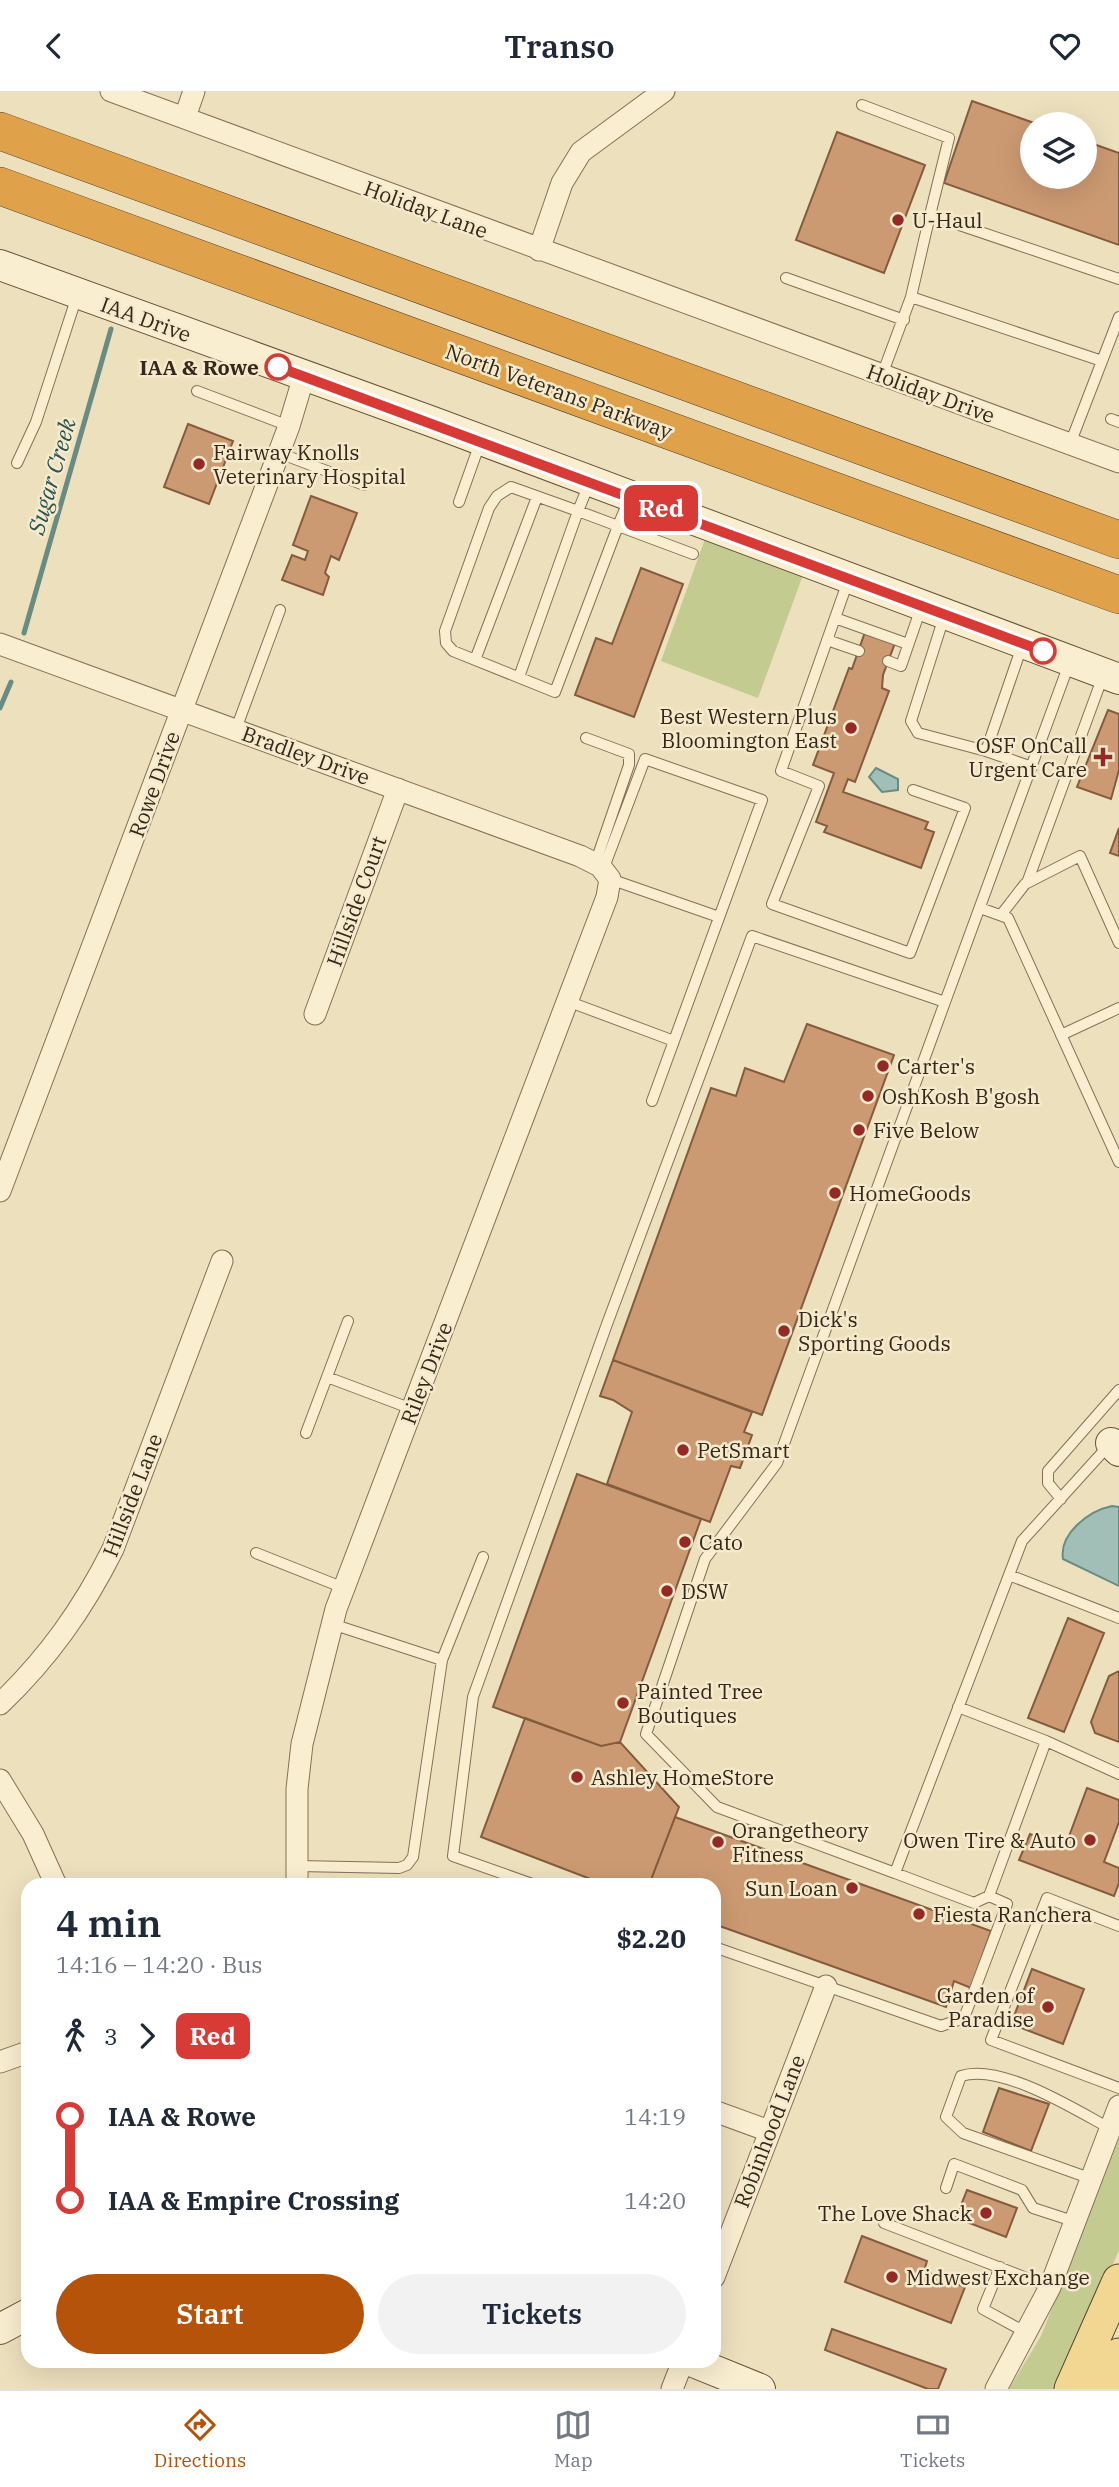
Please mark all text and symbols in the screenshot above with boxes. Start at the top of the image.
text: Transo [504,25,615,67]
icon: back [35,27,73,65]
icon: heart [1046,27,1084,65]
map controls [1020,112,1097,189]
button: layers [1020,112,1097,189]
street label: Holiday Lane [360,174,492,244]
place label: U-Haul [912,206,983,234]
marker: U-Haul [890,212,906,228]
street label: IAA Drive [97,290,195,348]
street label: North Veterans Parkway [442,337,677,445]
place label: IAA & Rowe [140,353,259,381]
marker: IAA & Rowe [265,354,291,380]
street label: Holiday Drive [863,357,999,429]
water label: Sugar Creek [20,414,82,539]
place label: Fairway Knolls Veterinary Hospital [213,438,406,490]
marker: Fairway Knolls Veterinary Hospital [191,456,207,472]
line badge: Red [621,485,701,531]
text: Red [638,492,684,524]
unlabelled marker [1030,638,1056,664]
place label: Best Western Plus Bloomington East [660,702,837,754]
street label: Bradley Drive [238,719,374,791]
marker: Best Western Plus Bloomington East [843,720,859,736]
street label: Rowe Drive [122,727,186,841]
place label: OSF OnCall Urgent Care [969,731,1087,783]
marker: OSF OnCall Urgent Care [1093,747,1113,767]
street label: Hillside Court [319,832,393,970]
place label: Carter's [897,1052,975,1080]
marker: Carter's [875,1058,891,1074]
place label: OshKosh B'gosh [882,1082,1040,1110]
marker: OshKosh B'gosh [860,1088,876,1104]
place label: Five Below [873,1116,980,1144]
marker: Five Below [851,1122,867,1138]
place label: HomeGoods [849,1179,971,1207]
marker: HomeGoods [827,1185,843,1201]
place label: Dick's Sporting Goods [798,1305,951,1357]
street label: Riley Drive [394,1318,458,1428]
marker: Dick's Sporting Goods [776,1323,792,1339]
street label: Hillside Lane [96,1429,168,1561]
place label: PetSmart [697,1436,790,1464]
marker: PetSmart [675,1442,691,1458]
place label: Cato [699,1528,743,1556]
marker: Cato [677,1534,693,1550]
place label: DSW [681,1577,728,1605]
marker: DSW [659,1583,675,1599]
place label: Painted Tree Boutiques [637,1677,763,1729]
marker: Painted Tree Boutiques [615,1695,631,1711]
place label: Ashley HomeStore [591,1763,774,1791]
marker: Ashley HomeStore [569,1769,585,1785]
place label: Orangetheory Fitness [732,1816,869,1868]
place label: Owen Tire & Auto [903,1826,1076,1854]
marker: Owen Tire & Auto [1082,1832,1098,1848]
marker: Orangetheory Fitness [710,1834,726,1850]
place label: Sun Loan [745,1874,838,1902]
marker: Sun Loan [844,1880,860,1896]
text: 4 min [56,1898,162,1947]
place label: Fiesta Ranchera [933,1900,1092,1928]
marker: Fiesta Ranchera [911,1906,927,1922]
text: $2.20 [616,1921,686,1955]
text: 14:16 – 14:20 · Bus [56,1949,263,1979]
place label: Garden of Paradise [937,1981,1036,2033]
marker: Garden of Paradise [1040,1999,1056,2015]
icon: walk [56,2017,94,2055]
icon: forward [128,2017,166,2055]
text: Red [190,2020,236,2052]
text: 3 [104,2021,118,2051]
street label: Robinhood Lane [727,2051,811,2211]
text: IAA & Rowe [108,2099,256,2133]
text: 14:19 [624,2101,686,2131]
text: IAA & Empire Crossing [108,2183,399,2217]
text: 14:20 [624,2185,686,2215]
place label: The Love Shack [818,2199,973,2227]
marker: The Love Shack [978,2205,994,2221]
place label: Midwest Exchange [906,2263,1090,2291]
marker: Midwest Exchange [884,2269,900,2285]
button: Start [56,2274,364,2354]
button: Tickets [378,2274,686,2354]
tab: Directions [154,2406,246,2472]
tab: Map [554,2406,593,2472]
tab: Tickets [900,2406,965,2472]

